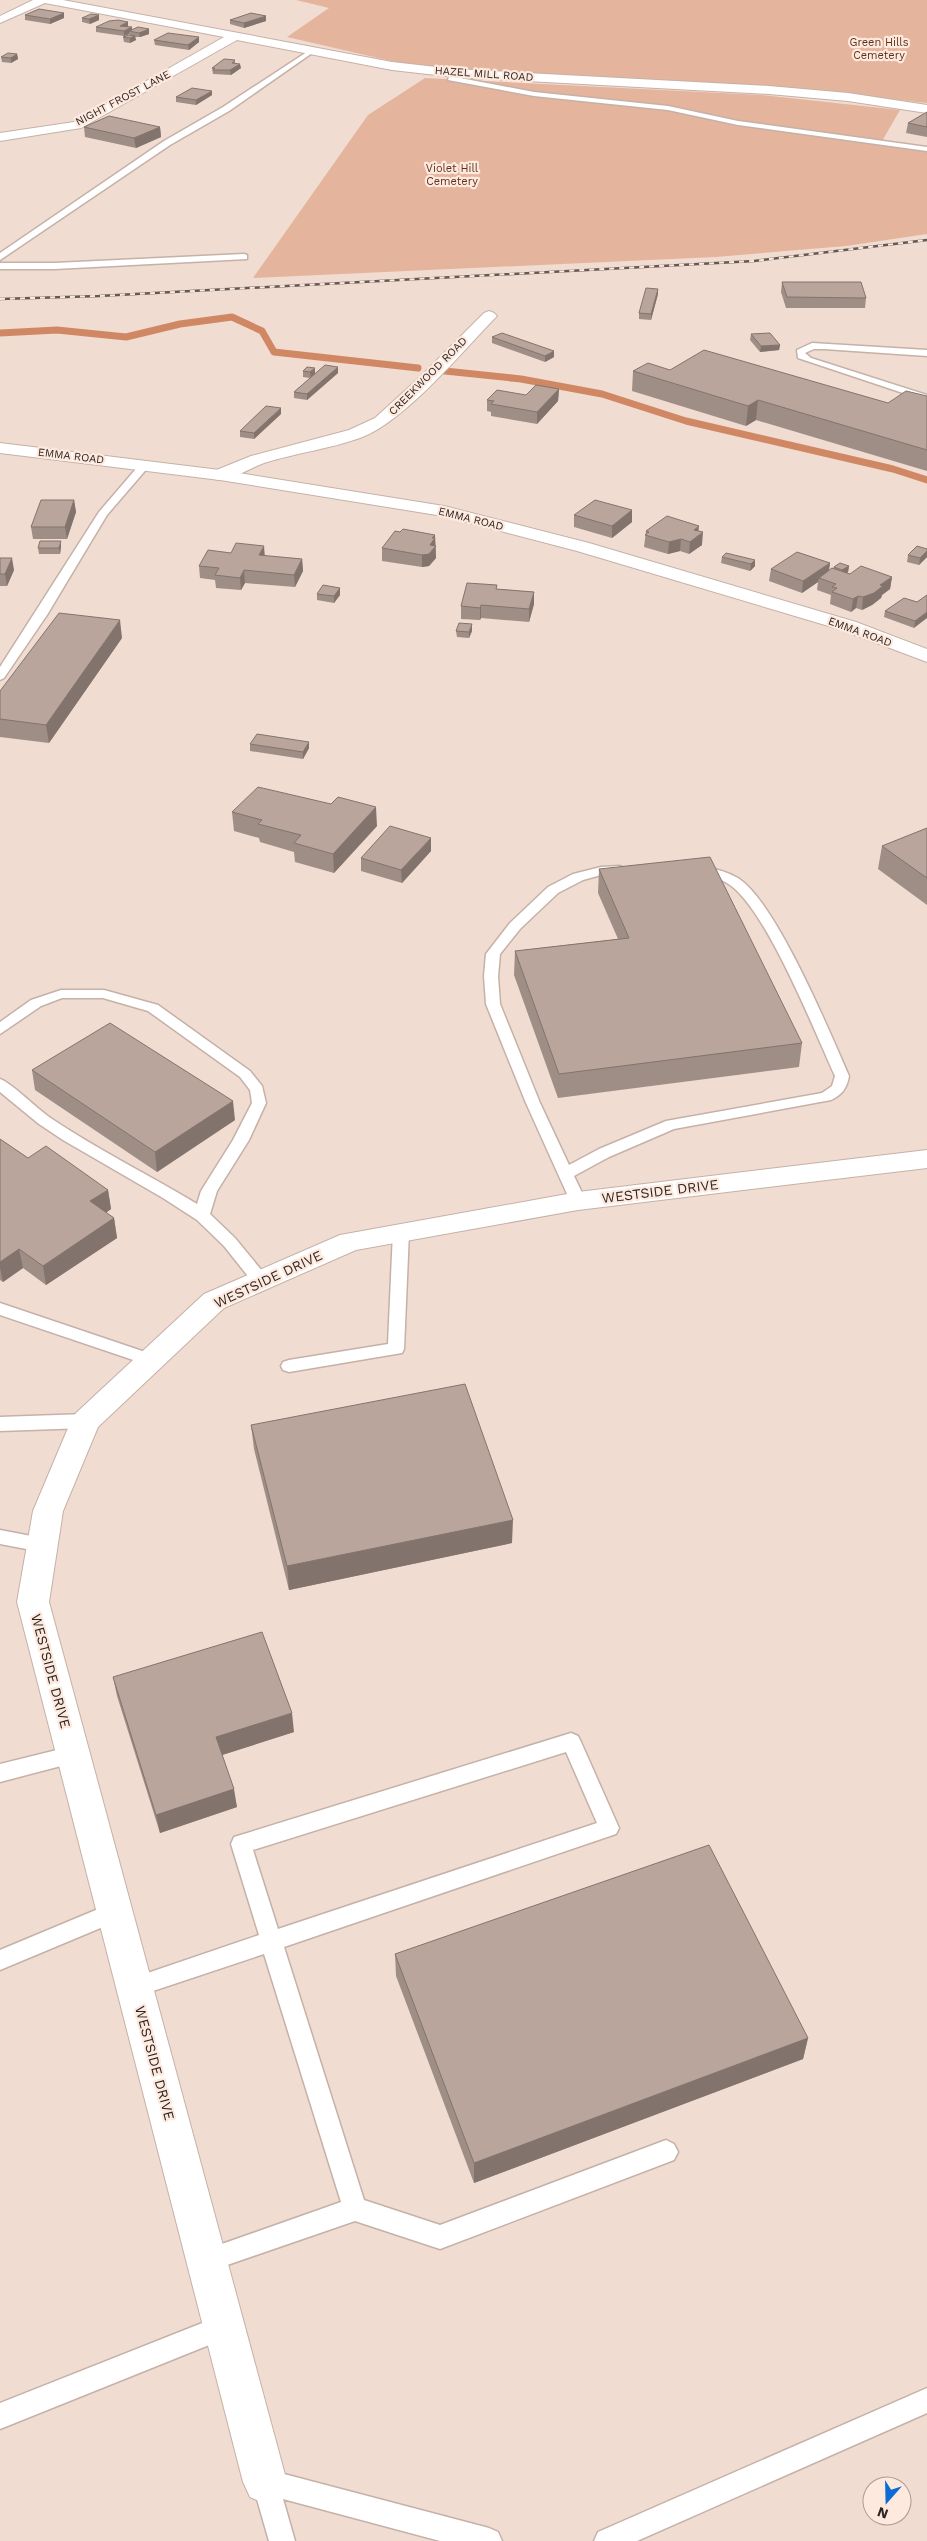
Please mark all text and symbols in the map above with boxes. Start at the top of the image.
park label: Green Hills Cemetery [849,36,909,62]
street label: HAZEL MILL ROAD [434,64,534,84]
street label: NIGHT FROST LANE [73,68,173,128]
park label: Violet Hill Cemetery [426,162,479,188]
street label: CREEKWOOD ROAD [386,334,470,418]
street label: EMMA ROAD [37,445,105,467]
street label: EMMA ROAD [437,505,505,533]
street label: EMMA ROAD [826,614,894,650]
street label: WESTSIDE DRIVE [601,1176,719,1206]
street label: WESTSIDE DRIVE [211,1247,325,1311]
street label: WESTSIDE DRIVE [28,1612,74,1730]
street label: WESTSIDE DRIVE [132,2004,178,2122]
north arrow [862,2476,912,2526]
text: N [875,2504,890,2523]

